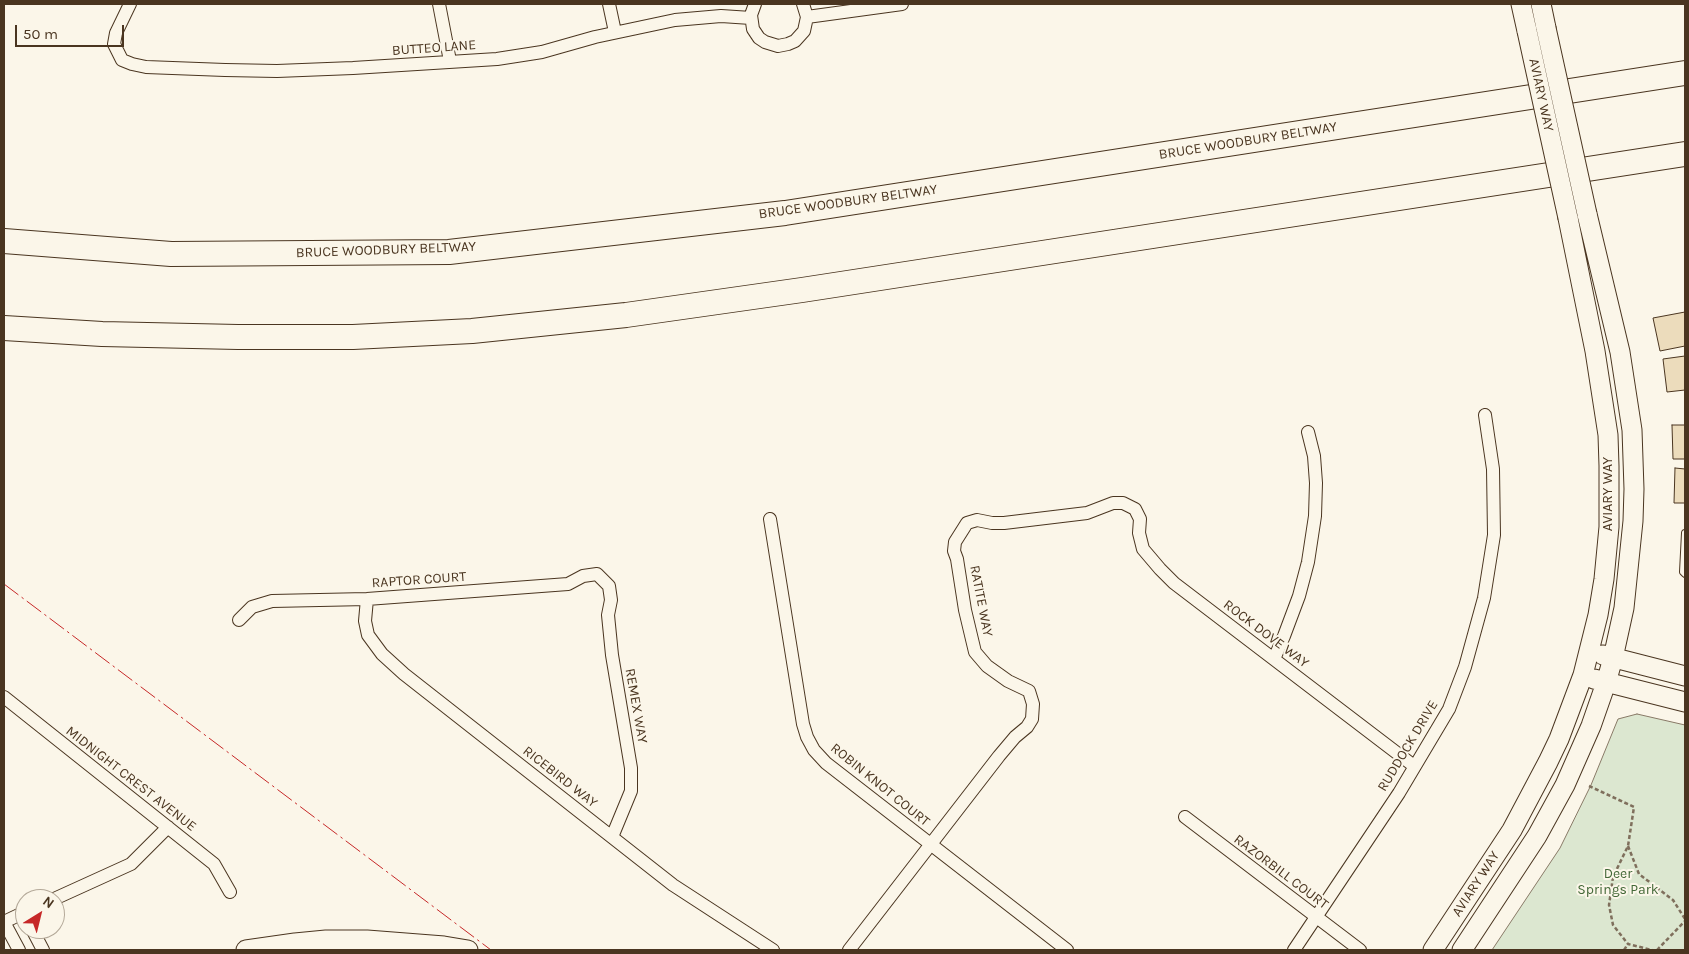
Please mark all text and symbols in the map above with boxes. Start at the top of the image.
scale bar [18,15,126,47]
text: 50 m [23,25,58,43]
street label: BUTTEO LANE [391,37,477,59]
street label: AVIARY WAY [1525,57,1557,133]
street label: BRUCE WOODBURY BELTWAY [1158,119,1338,163]
street label: BRUCE WOODBURY BELTWAY [758,181,938,223]
street label: BRUCE WOODBURY BELTWAY [296,238,476,262]
street label: AVIARY WAY [1600,457,1616,531]
street label: RATITE WAY [966,564,996,638]
street label: RAPTOR COURT [371,568,467,592]
street label: ROCK DOVE WAY [1220,596,1312,672]
street label: REMEX WAY [621,667,651,745]
street label: RUDDOCK DRIVE [1374,697,1442,795]
street label: MIDNIGHT CREST AVENUE [62,723,200,835]
street label: ROBIN KNOT COURT [827,740,933,830]
street label: RICEBIRD WAY [519,743,601,811]
street label: RAZORBILL COURT [1230,831,1332,913]
street label: AVIARY WAY [1449,848,1503,920]
park label: Deer Springs Park [1577,866,1659,899]
north arrow [15,889,65,939]
text: N [39,892,58,912]

